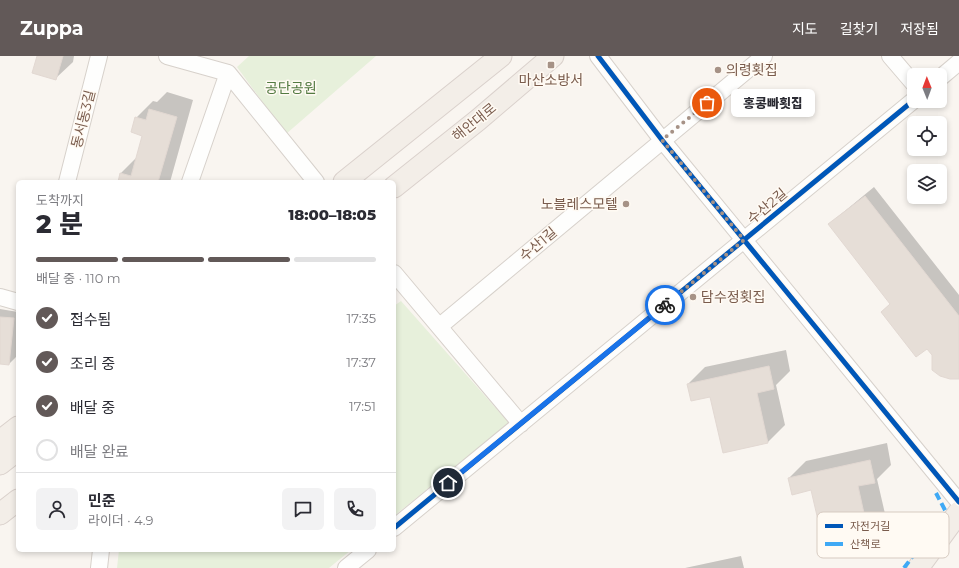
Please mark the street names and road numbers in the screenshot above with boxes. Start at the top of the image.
street label: 동서동3길 [67,88,99,150]
street label: 해안대로 [448,99,500,145]
street label: 수산2길 [743,184,791,228]
street label: 수산1길 [515,223,561,265]

